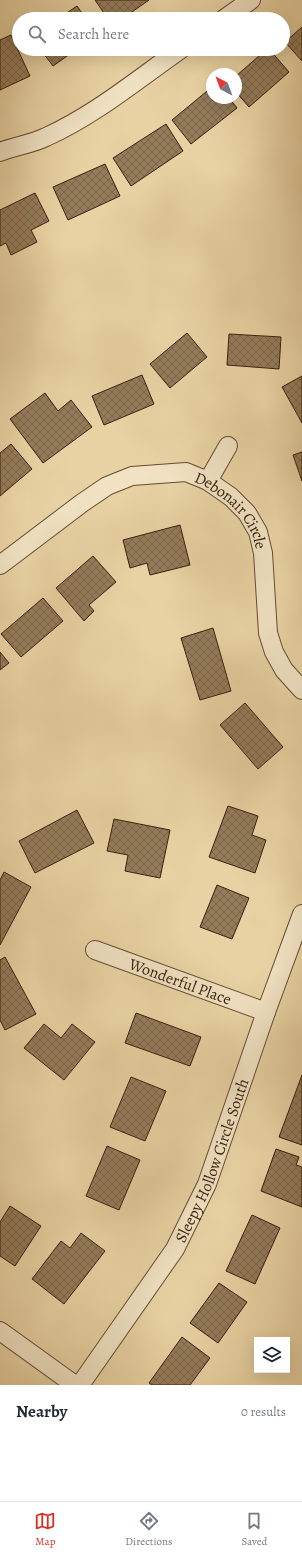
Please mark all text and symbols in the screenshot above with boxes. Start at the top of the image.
search box [12,12,290,56]
icon: search [26,23,48,45]
text: Search here [58,24,129,44]
north arrow [206,68,242,104]
street label: Debonair Circle [191,467,272,551]
street label: Wonderful Place [125,953,234,1011]
street label: Sleepy Hollow Circle South [170,1075,255,1246]
map controls [254,1337,290,1373]
button: layers [254,1337,290,1373]
text: Nearby [16,1400,67,1423]
text: 0 results [241,1403,286,1420]
tab: Map [34,1510,56,1549]
tab: Directions [125,1510,173,1549]
tab: Saved [241,1510,268,1549]

